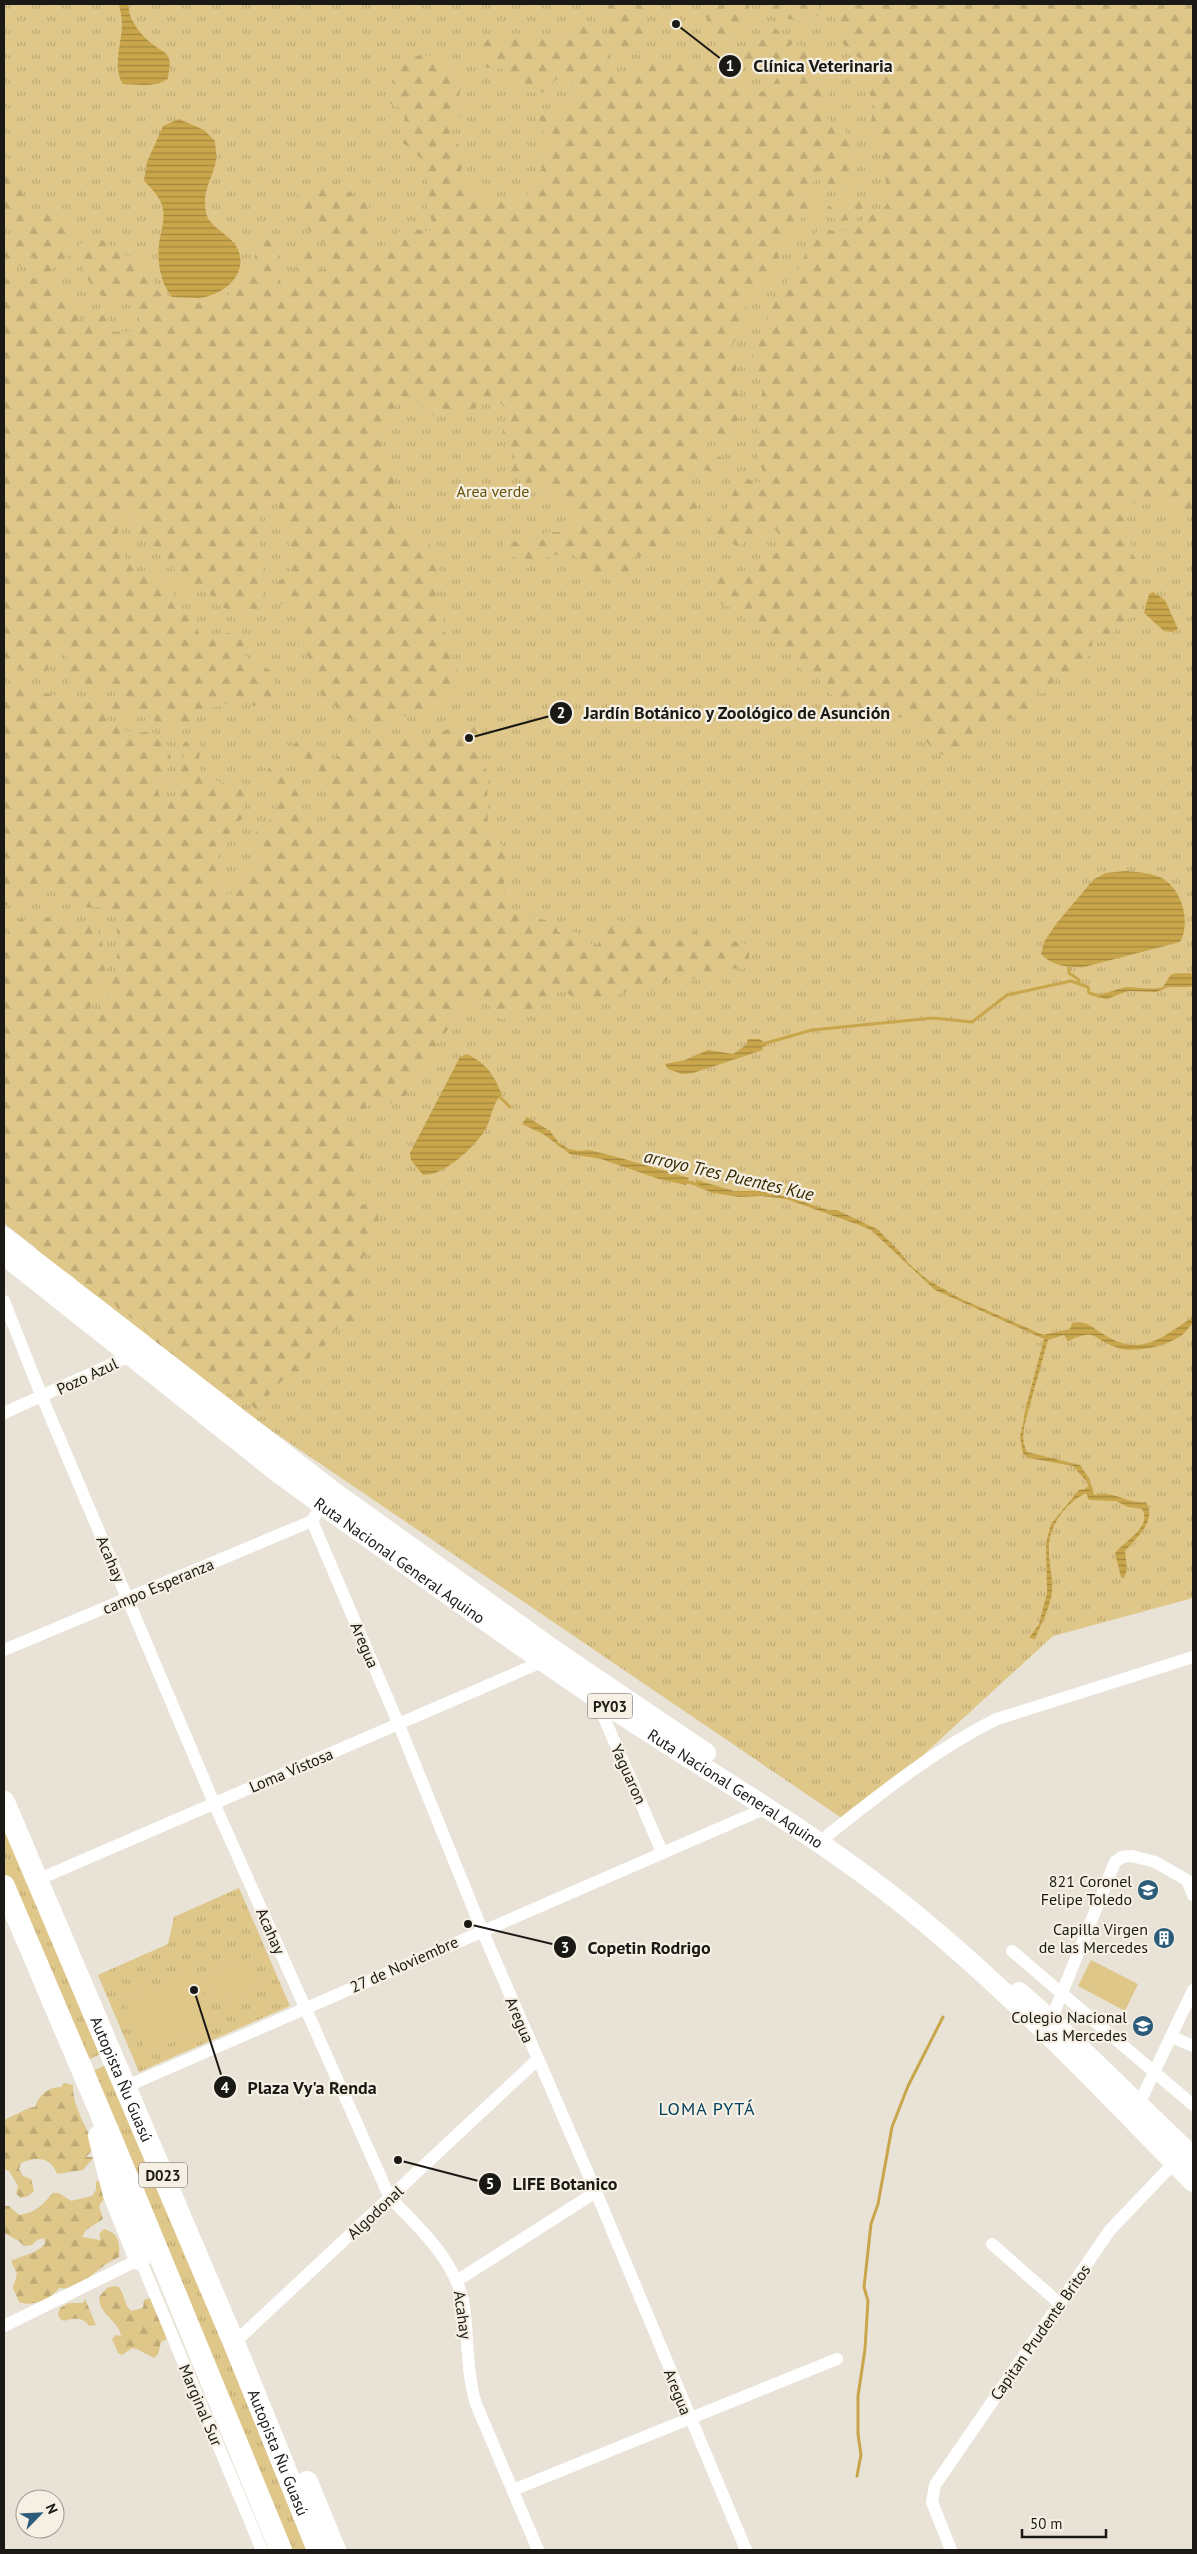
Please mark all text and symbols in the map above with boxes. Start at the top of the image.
callout: Clínica Veterinaria [717,49,903,82]
text: Clínica Veterinaria [753,54,893,77]
text: 1 [726,56,734,75]
park label: Area verde [457,481,529,501]
callout: Jardín Botánico y Zoológico de Asunción [548,696,902,729]
text: Jardín Botánico y Zoológico de Asunción [583,701,890,724]
text: 2 [557,703,565,722]
water label: arroyo Tres Puentes Kue [642,1144,817,1206]
street label: Pozo Azul [53,1353,121,1399]
street label: Ruta Nacional General Aquino [310,1493,489,1628]
street label: Acahay [92,1533,130,1586]
street label: campo Esperanza [99,1554,217,1618]
street label: Aregua [346,1619,384,1671]
road number: PY03 [588,1694,632,1718]
street label: Ruta Nacional General Aquino [644,1724,827,1853]
street label: Yaguaron [607,1741,651,1807]
street label: Loma Vistosa [246,1743,336,1797]
place label: 821 Coronel Felipe Toledo [1041,1871,1132,1909]
school or university icon: 821 Coronel Felipe Toledo [1136,1878,1160,1902]
street label: Acahay [252,1905,290,1958]
place label: Capilla Virgen de las Mercedes [1039,1919,1148,1957]
building icon: Capilla Virgen de las Mercedes [1152,1926,1176,1950]
street label: 27 de Noviembre [347,1931,461,1997]
callout: Copetin Rodrigo [553,1931,721,1964]
text: Copetin Rodrigo [587,1936,711,1959]
text: 3 [561,1938,569,1957]
street label: Aregua [501,1994,539,2046]
place label: Colegio Nacional Las Mercedes [1011,2007,1127,2045]
street label: Autopista Ñu Guasú [86,2013,157,2145]
school or university icon: Colegio Nacional Las Mercedes [1131,2014,1155,2038]
callout: Plaza Vy'a Renda [212,2071,387,2104]
text: Plaza Vy'a Renda [247,2076,377,2099]
text: 4 [221,2078,230,2097]
district label: LOMA PYTÁ [658,2097,756,2120]
road number: D023 [139,2162,187,2188]
callout: LIFE Botanico [477,2168,627,2201]
text: LIFE Botanico [513,2172,618,2195]
text: 5 [486,2174,494,2193]
street label: Algodonal [343,2181,408,2243]
street label: Capitan Prudente Britos [986,2260,1095,2404]
street label: Acahay [450,2290,476,2341]
street label: Marginal Sur [175,2361,227,2450]
street label: Aregua [660,2366,696,2418]
street label: Autopista Ñu Guasú [244,2386,313,2519]
north arrow [15,2489,65,2539]
text: N [42,2501,62,2517]
scale bar [1022,2506,1106,2538]
text: 50 m [1030,2514,1063,2533]

